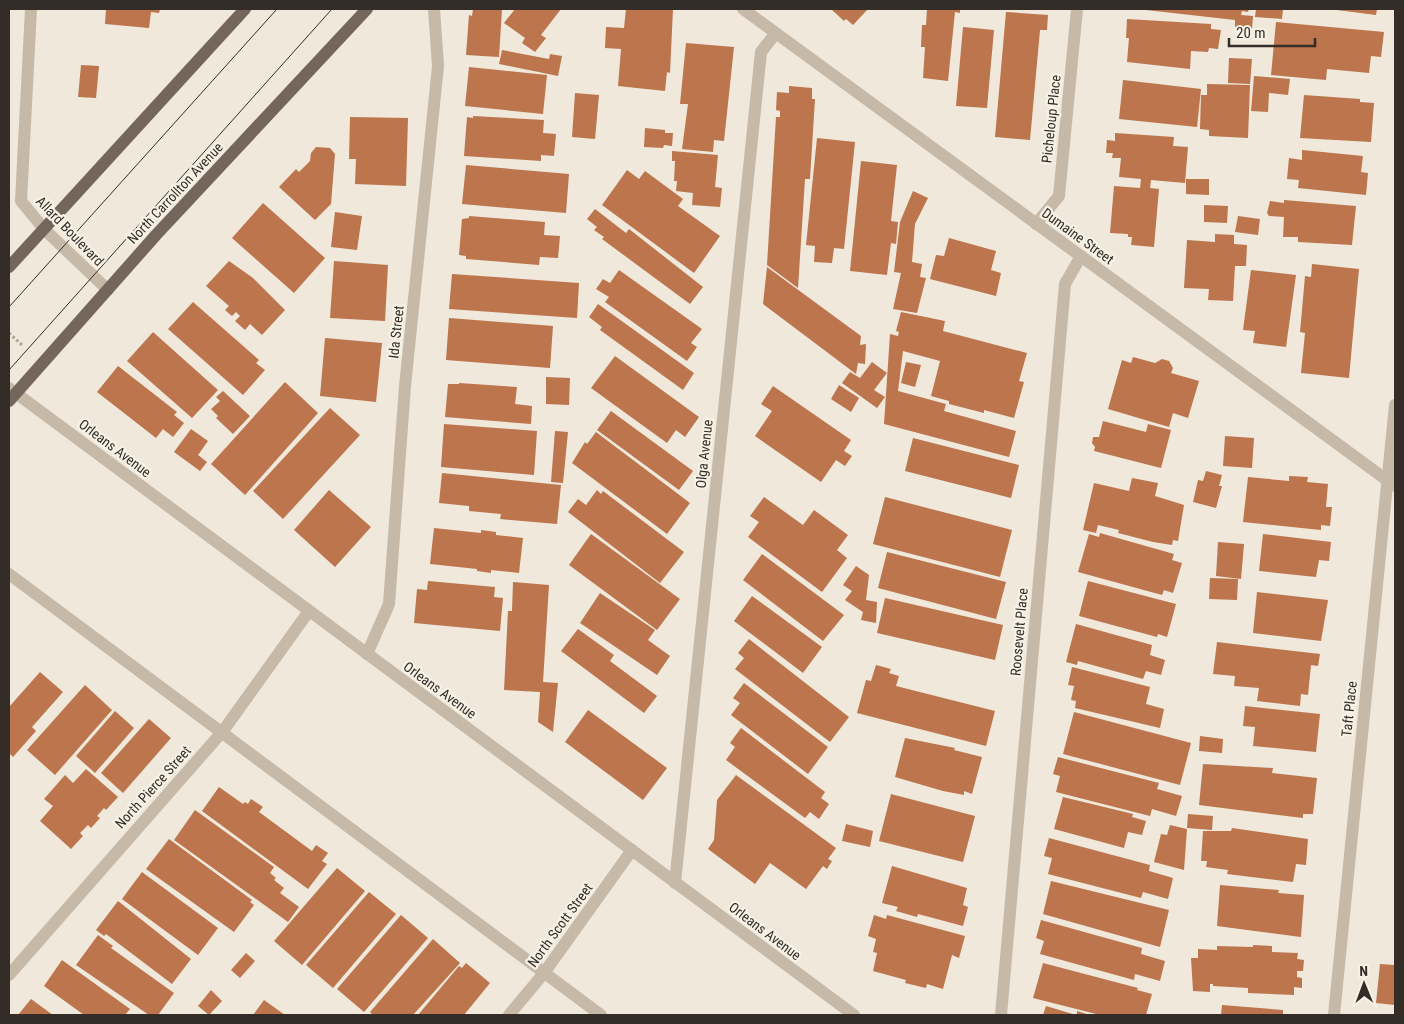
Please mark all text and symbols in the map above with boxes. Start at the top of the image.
scale bar [1229,15,1315,47]
text: 20 m [1236,24,1266,42]
street label: Picheloup Place [1038,74,1064,164]
street label: North Carrollton Avenue [124,139,226,247]
street label: Allard Boulevard [33,193,107,269]
street label: Dumaine Street [1039,205,1117,267]
street label: Ida Street [385,305,407,359]
street label: Orleans Avenue [76,416,154,480]
street label: Olga Avenue [692,419,716,489]
street label: Roosevelt Place [1007,587,1031,677]
street label: Orleans Avenue [401,658,480,722]
street label: Taft Place [1338,680,1360,738]
street label: North Pierce Street [112,743,194,831]
street label: North Scott Street [524,880,596,970]
street label: Orleans Avenue [726,899,804,963]
north arrow [1339,959,1389,1009]
text: N [1359,963,1368,979]

